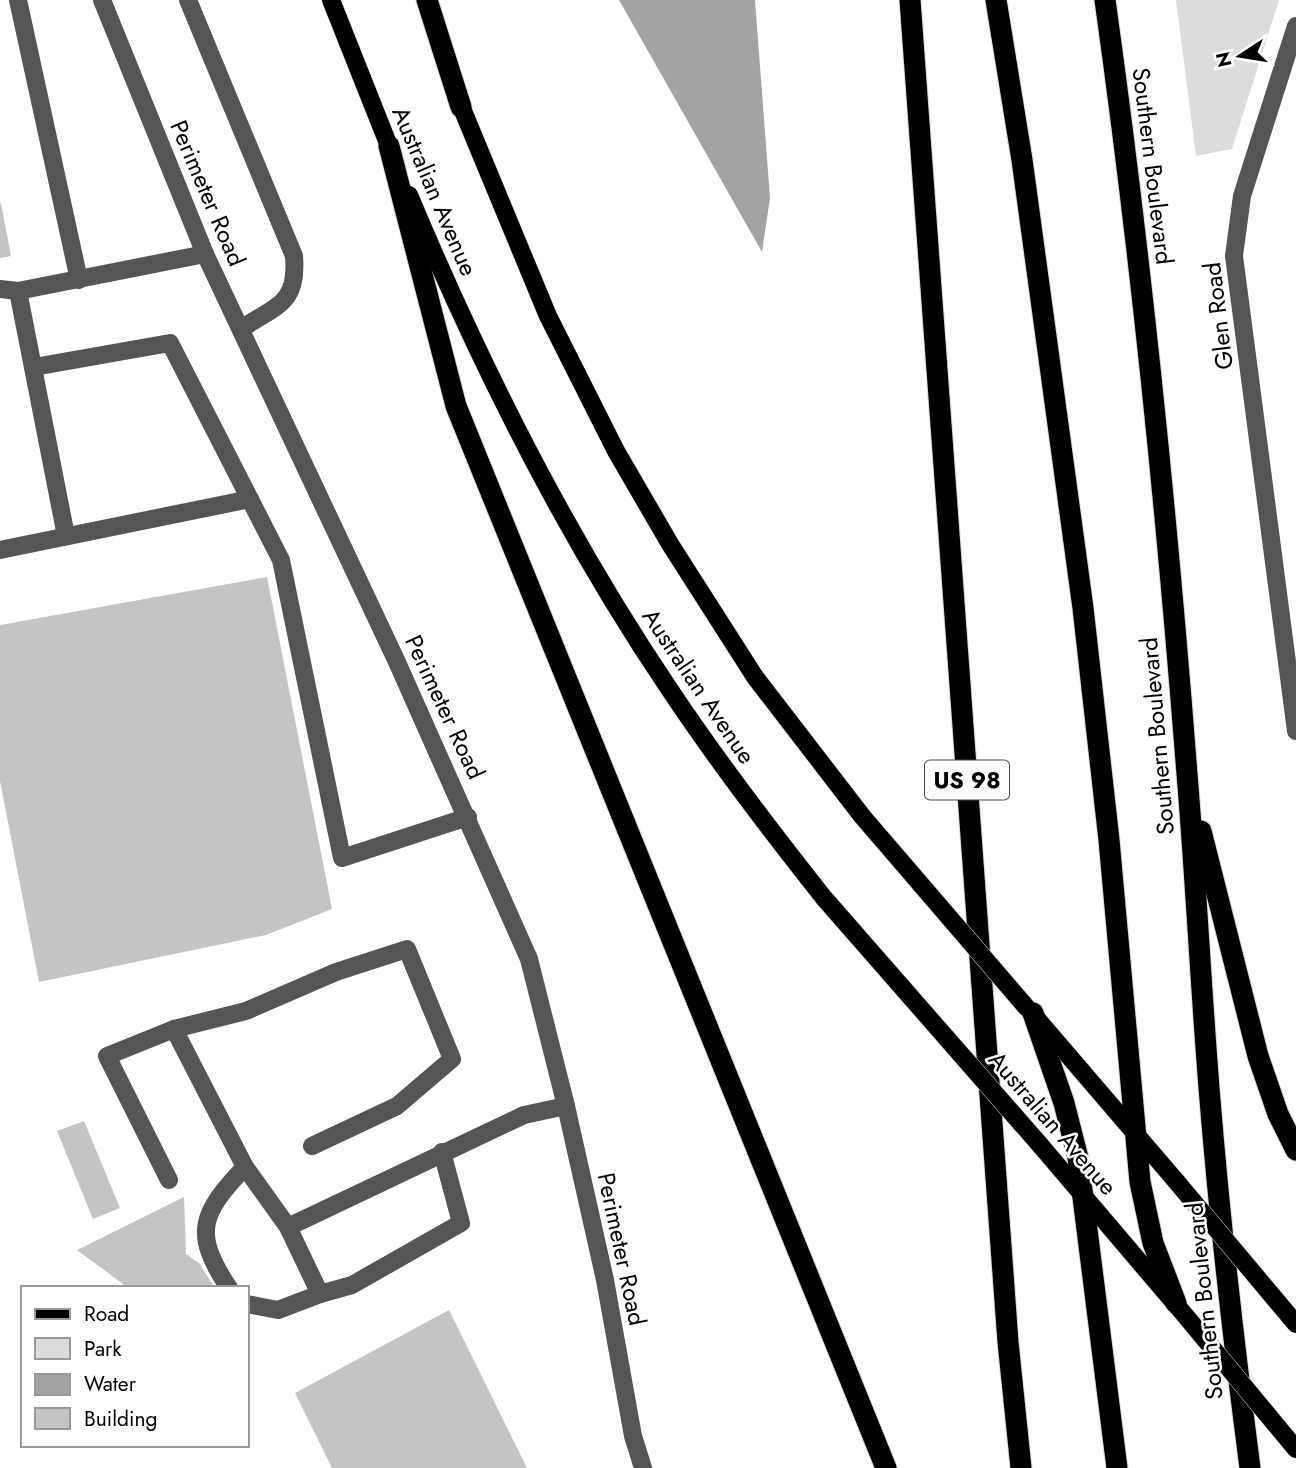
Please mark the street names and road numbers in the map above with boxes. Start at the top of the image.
street label: Southern Boulevard [1124,65,1182,267]
street label: Australian Avenue [384,101,486,281]
street label: Perimeter Road [161,115,255,271]
street label: Glen Road [1194,260,1242,372]
street label: Australian Avenue [634,601,764,771]
street label: Perimeter Road [396,629,494,785]
street label: Southern Boulevard [1131,636,1183,836]
road number: US 98 [925,760,1009,800]
street label: Australian Avenue [980,1043,1126,1203]
street label: Perimeter Road [589,1169,655,1329]
street label: Southern Boulevard [1176,1201,1232,1401]

